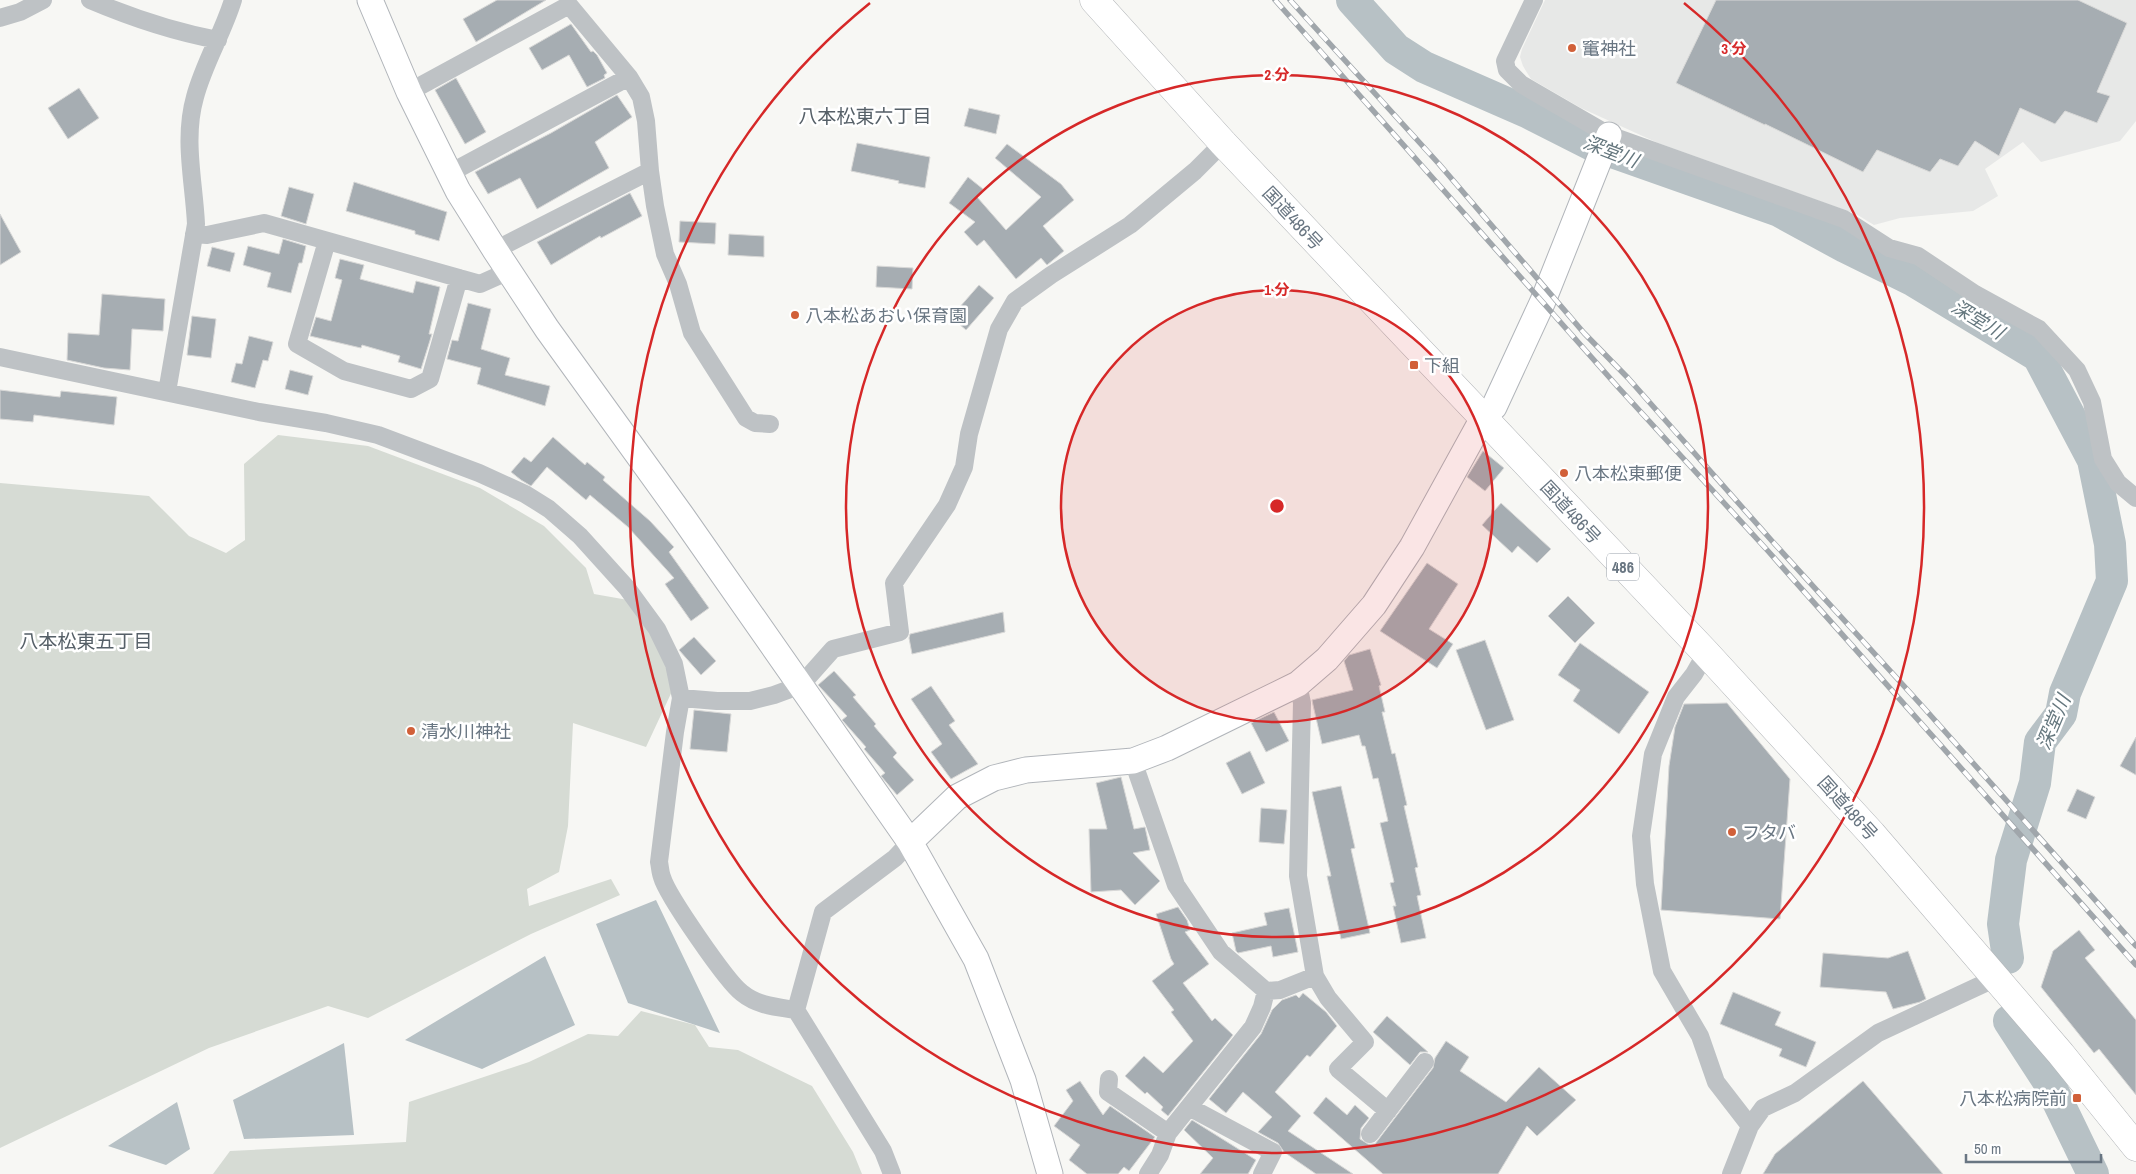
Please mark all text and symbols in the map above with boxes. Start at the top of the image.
place label: 竃神社 [1582,36,1636,61]
text: 3 分 [1721,38,1747,59]
marker: 竃神社 [1566,42,1578,54]
text: 2 分 [1264,64,1290,85]
district label: 八本松東六丁目 [798,103,932,129]
water label: 深堂川 [1580,129,1644,174]
street label: 国道486号 [1257,181,1329,255]
text: 1 分 [1264,279,1290,300]
water label: 深堂川 [1947,293,2011,346]
place label: 八本松あおい保育園 [805,303,967,328]
marker: 八本松あおい保育園 [789,309,801,321]
place label: 下組 [1424,353,1460,378]
marker: 下組 [1408,359,1420,371]
place label: 八本松東郵便 [1574,461,1682,486]
marker: 八本松東郵便 [1558,467,1570,479]
street label: 国道486号 [1535,475,1607,549]
centre of rings [1268,497,1286,515]
road number: 486 [1607,554,1639,580]
district label: 八本松東五丁目 [19,628,153,654]
water label: 深堂川 [2030,689,2077,753]
place label: 清水川神社 [421,719,511,744]
marker: 清水川神社 [405,725,417,737]
street label: 国道486号 [1812,770,1884,846]
place label: フタバ [1742,820,1796,845]
marker: フタバ [1726,826,1738,838]
place label: 八本松病院前 [1959,1086,2067,1111]
marker: 八本松病院前 [2071,1092,2083,1104]
scale bar [1966,1132,2101,1164]
text: 50 m [1974,1138,2001,1159]

